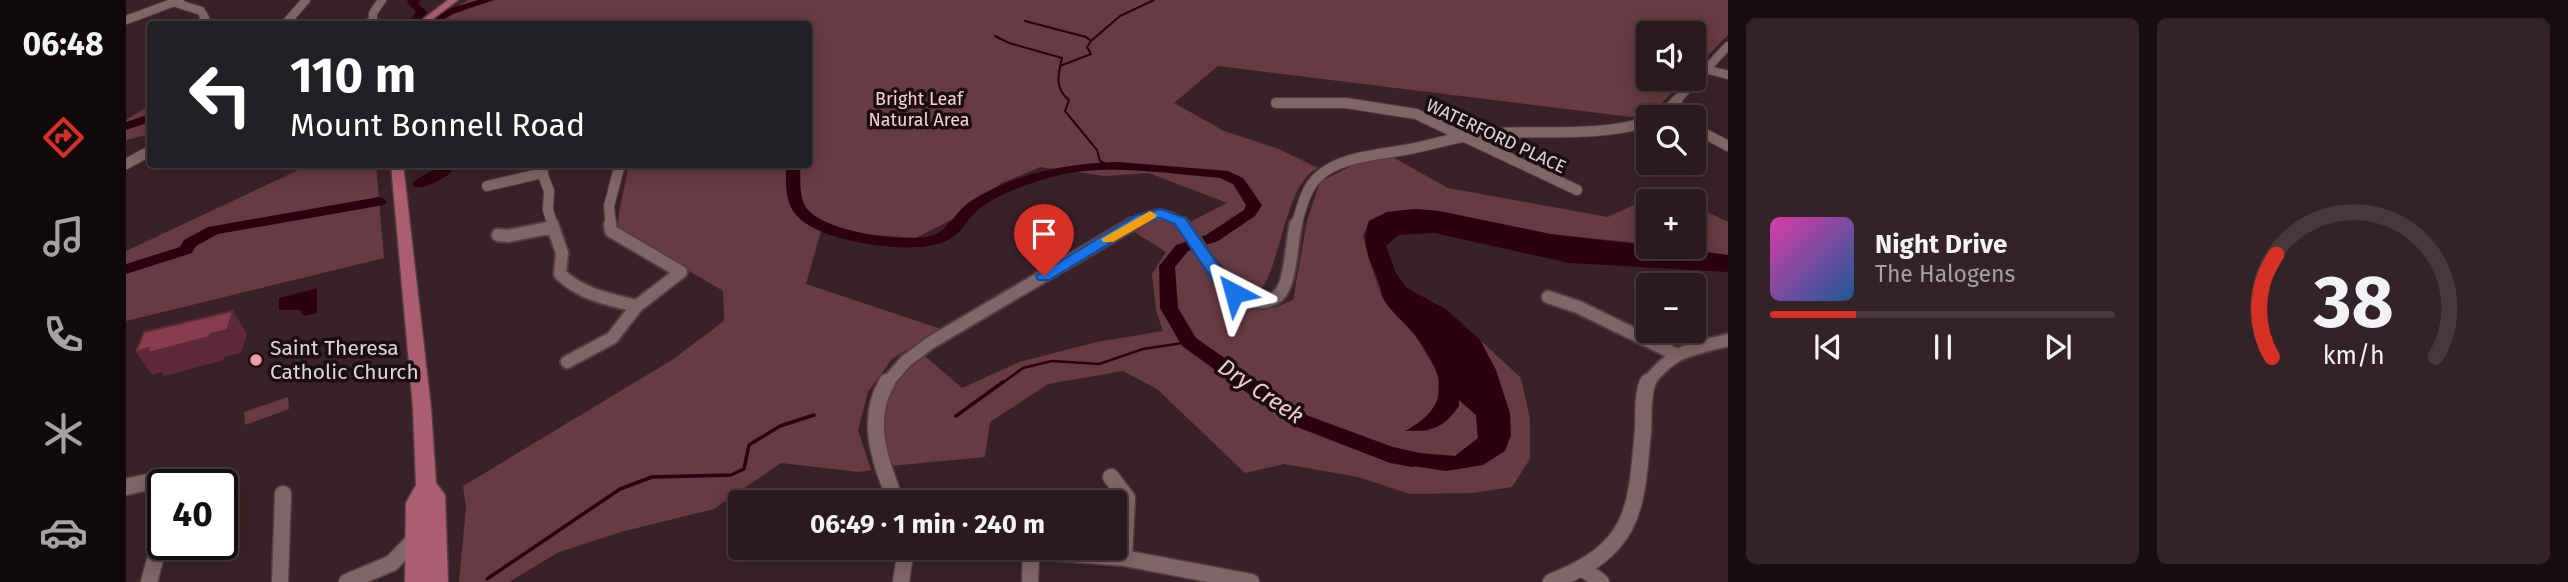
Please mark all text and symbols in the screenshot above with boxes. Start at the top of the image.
map controls [1636,21,1706,343]
button: sound [1636,21,1706,91]
text: 06:48 [23,25,103,63]
text: 110 m [290,46,416,105]
icon: left [175,49,266,140]
park label: Bright Leaf Natural Area [868,88,970,131]
street label: WATERFORD PLACE [1423,94,1569,178]
button: search [1636,105,1706,175]
text: Mount Bonnell Road [290,106,585,144]
icon: directions [39,113,88,162]
button: + [1636,189,1706,259]
pin [1014,204,1074,276]
icon: music [39,212,88,261]
icon: arrive [1025,215,1063,253]
text: Night Drive [1875,229,2007,260]
position arrow [1197,256,1271,330]
text: 38 [2312,259,2394,346]
text: The Halogens [1875,260,2015,288]
button: − [1636,273,1706,343]
icon: phone [39,310,88,359]
icon: previous [1809,328,1847,366]
icon: pause [1924,328,1962,366]
icon: next [2039,328,2077,366]
place label: Saint Theresa Catholic Church [270,335,419,385]
text: km/h [2323,341,2384,371]
marker: Saint Theresa Catholic Church [248,352,264,368]
water label: Dry Creek [1213,352,1309,430]
icon: climate [39,409,88,458]
speed limit sign: 40 [147,469,238,560]
icon: car [39,508,88,557]
text: 06:49 · 1 min · 240 m [810,509,1045,540]

